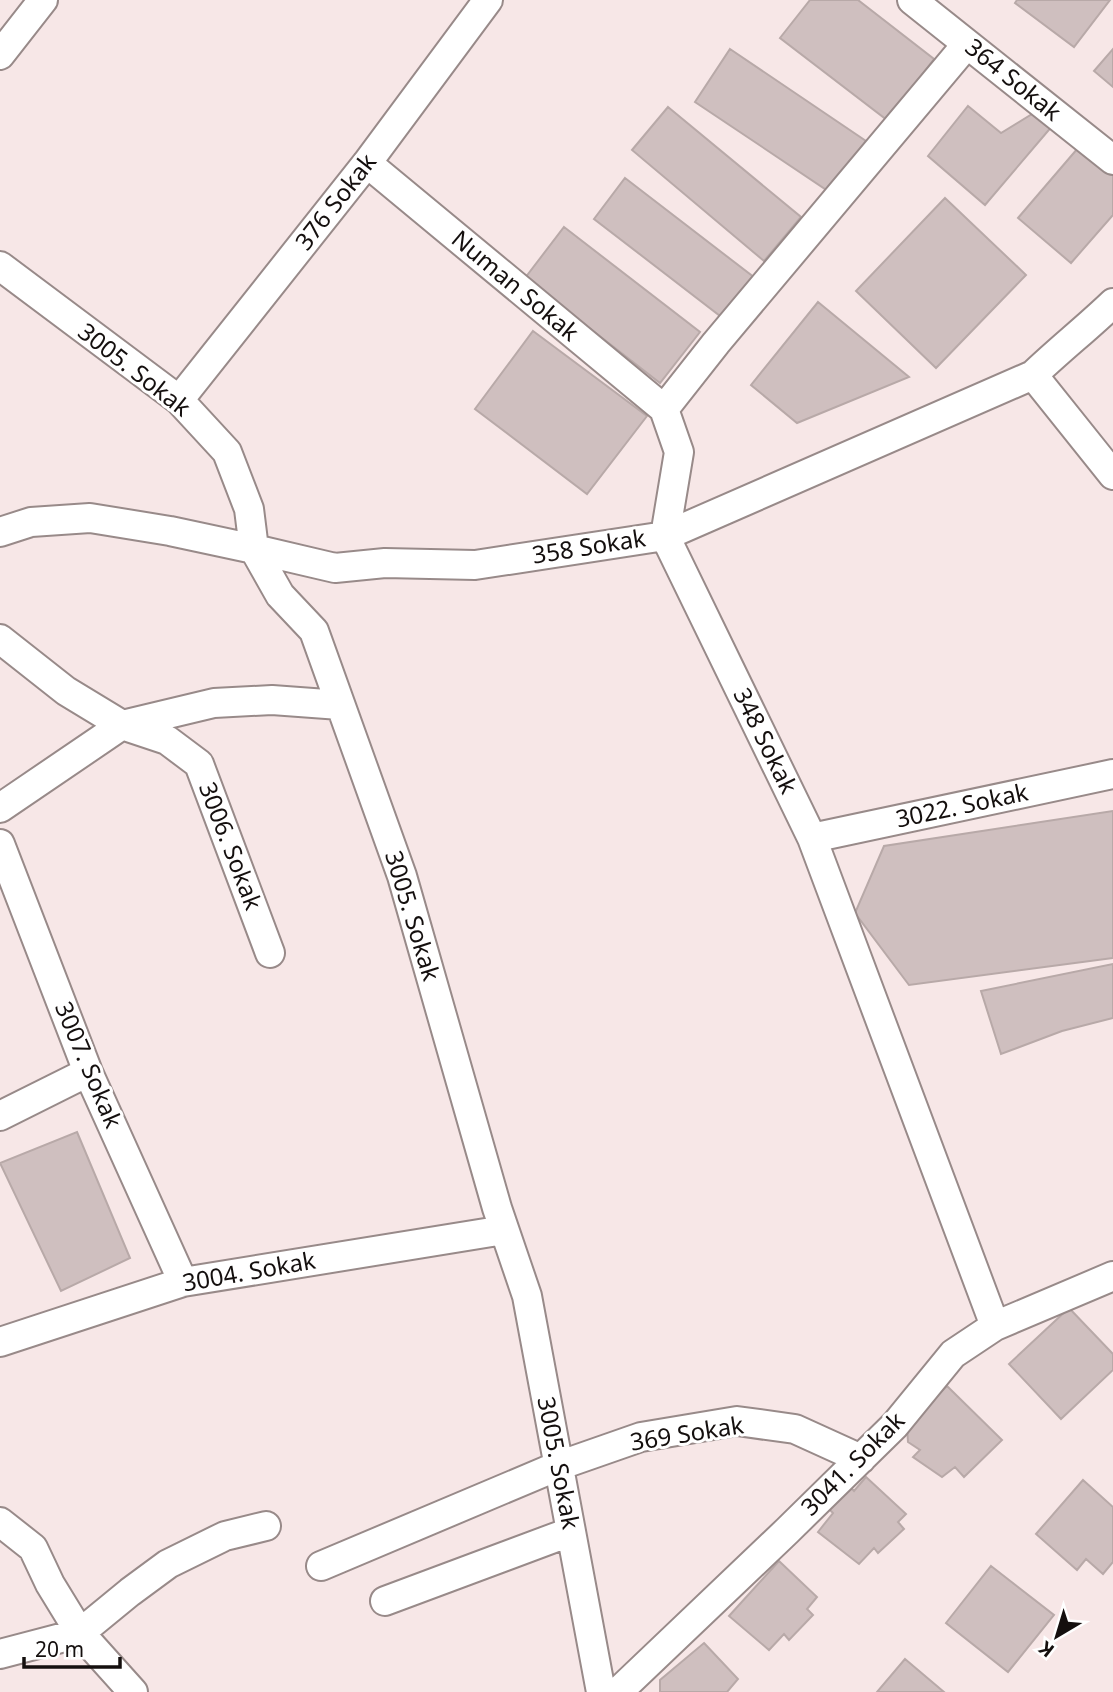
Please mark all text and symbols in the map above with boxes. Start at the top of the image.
street label: 364 Sokak [959,30,1069,128]
street label: 376 Sokak [287,146,383,256]
street label: Numan Sokak [445,222,587,348]
street label: 3005. Sokak [72,314,198,423]
street label: 358 Sokak [530,520,648,571]
street label: 348 Sokak [726,682,806,799]
street label: 3022. Sokak [893,774,1031,835]
street label: 3006. Sokak [192,777,271,914]
street label: 3005. Sokak [378,846,449,985]
street label: 3007. Sokak [48,996,131,1133]
street label: 3004. Sokak [180,1243,318,1298]
street label: 3005. Sokak [530,1394,589,1532]
street label: 3041. Sokak [793,1404,911,1522]
street label: 369 Sokak [628,1407,746,1458]
north arrow [1022,1601,1092,1671]
scale bar [24,1626,121,1670]
text: 20 m [35,1635,84,1663]
text: K [1033,1635,1060,1664]

